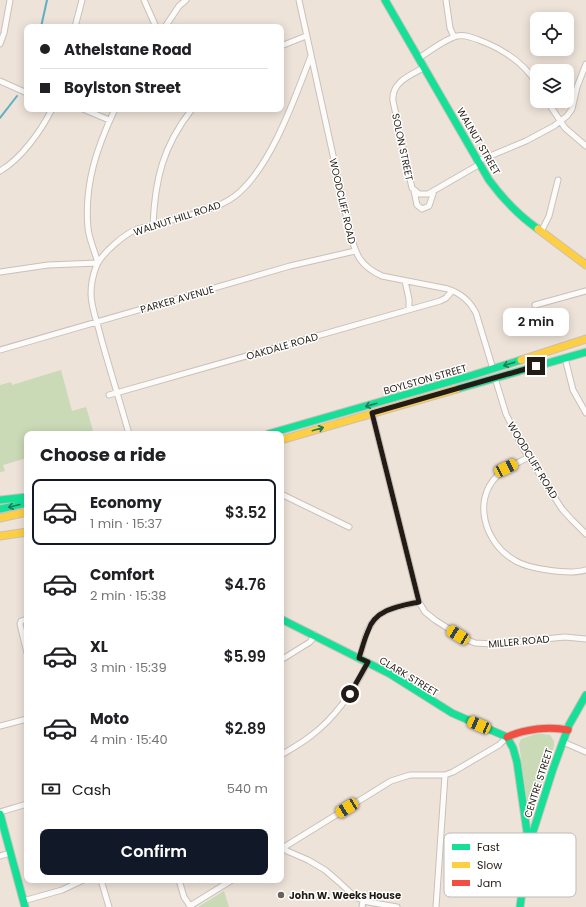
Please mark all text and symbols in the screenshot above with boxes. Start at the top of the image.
map controls [530,12,574,108]
button: locate [530,12,574,56]
text: Athelstane Road [64,39,192,60]
button: layers [530,64,574,108]
text: Boylston Street [64,77,181,98]
street label: WALNUT STREET [453,105,504,178]
street label: SOLON STREET [388,112,417,183]
street label: WOODCLIFF ROAD [325,157,360,245]
street label: WALNUT HILL ROAD [132,197,223,240]
street label: PARKER AVENUE [139,282,216,317]
callout: 2 min [503,308,569,336]
text: 2 min [518,312,554,331]
street label: OAKDALE ROAD [244,329,320,364]
route end [527,357,545,375]
street label: BOYLSTON STREET [382,360,469,399]
one-way arrow [502,361,515,368]
one-way arrow [364,402,377,409]
street label: WOODCLIFF ROAD [504,419,562,502]
one-way arrow [312,425,325,432]
text: Choose a ride [40,442,166,467]
car [493,457,519,479]
text: Economy [90,492,162,513]
icon: car [42,494,78,530]
text: $3.52 [225,502,266,523]
one-way arrow [7,503,20,510]
text: 1 min · 15:37 [90,514,162,533]
text: Comfort [90,564,154,585]
icon: car [42,566,78,602]
text: $4.76 [225,574,266,595]
text: 2 min · 15:38 [90,586,167,605]
car [445,624,471,646]
street label: MILLER ROAD [488,631,550,652]
text: XL [90,636,108,657]
icon: car [42,638,78,674]
text: $5.99 [224,646,266,667]
street label: CLARK STREET [376,653,442,700]
text: 3 min · 15:39 [90,658,167,677]
route start [341,685,359,703]
text: Moto [90,708,129,729]
icon: car [42,710,78,746]
car [466,715,492,735]
text: $2.89 [225,718,266,739]
text: 4 min · 15:40 [90,730,168,749]
street label: CENTRE STREET [520,746,557,820]
icon: cash [40,778,62,800]
text: Cash [72,779,111,800]
text: 540 m [227,779,268,798]
car [334,797,360,819]
button: Confirm [40,829,268,875]
legend [444,833,576,897]
text: Fast [477,839,500,855]
text: Slow [477,857,502,873]
text: Jam [477,875,502,891]
place label: John W. Weeks House [289,888,401,903]
marker: John W. Weeks House [276,890,286,900]

